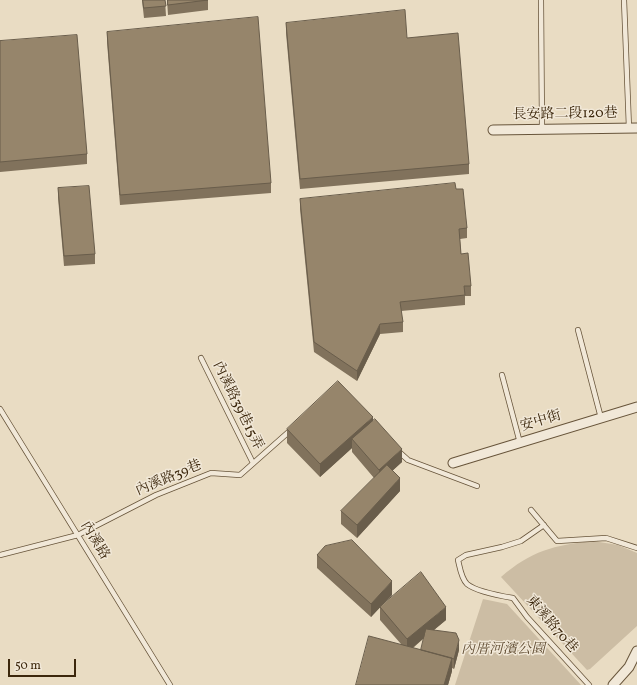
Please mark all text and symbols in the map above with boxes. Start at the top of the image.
street label: 長安路二段120巷 [512,106,618,124]
street label: 內溪路39巷15弄 [208,359,266,453]
street label: 安中街 [518,408,564,436]
street label: 內溪路39巷 [133,458,205,500]
street label: 內溪路 [76,519,112,563]
street label: 東溪路70巷 [521,593,581,657]
park label: 內厝河濱公園 [461,642,545,658]
scale bar [10,651,78,677]
text: 50 m [15,658,41,674]

